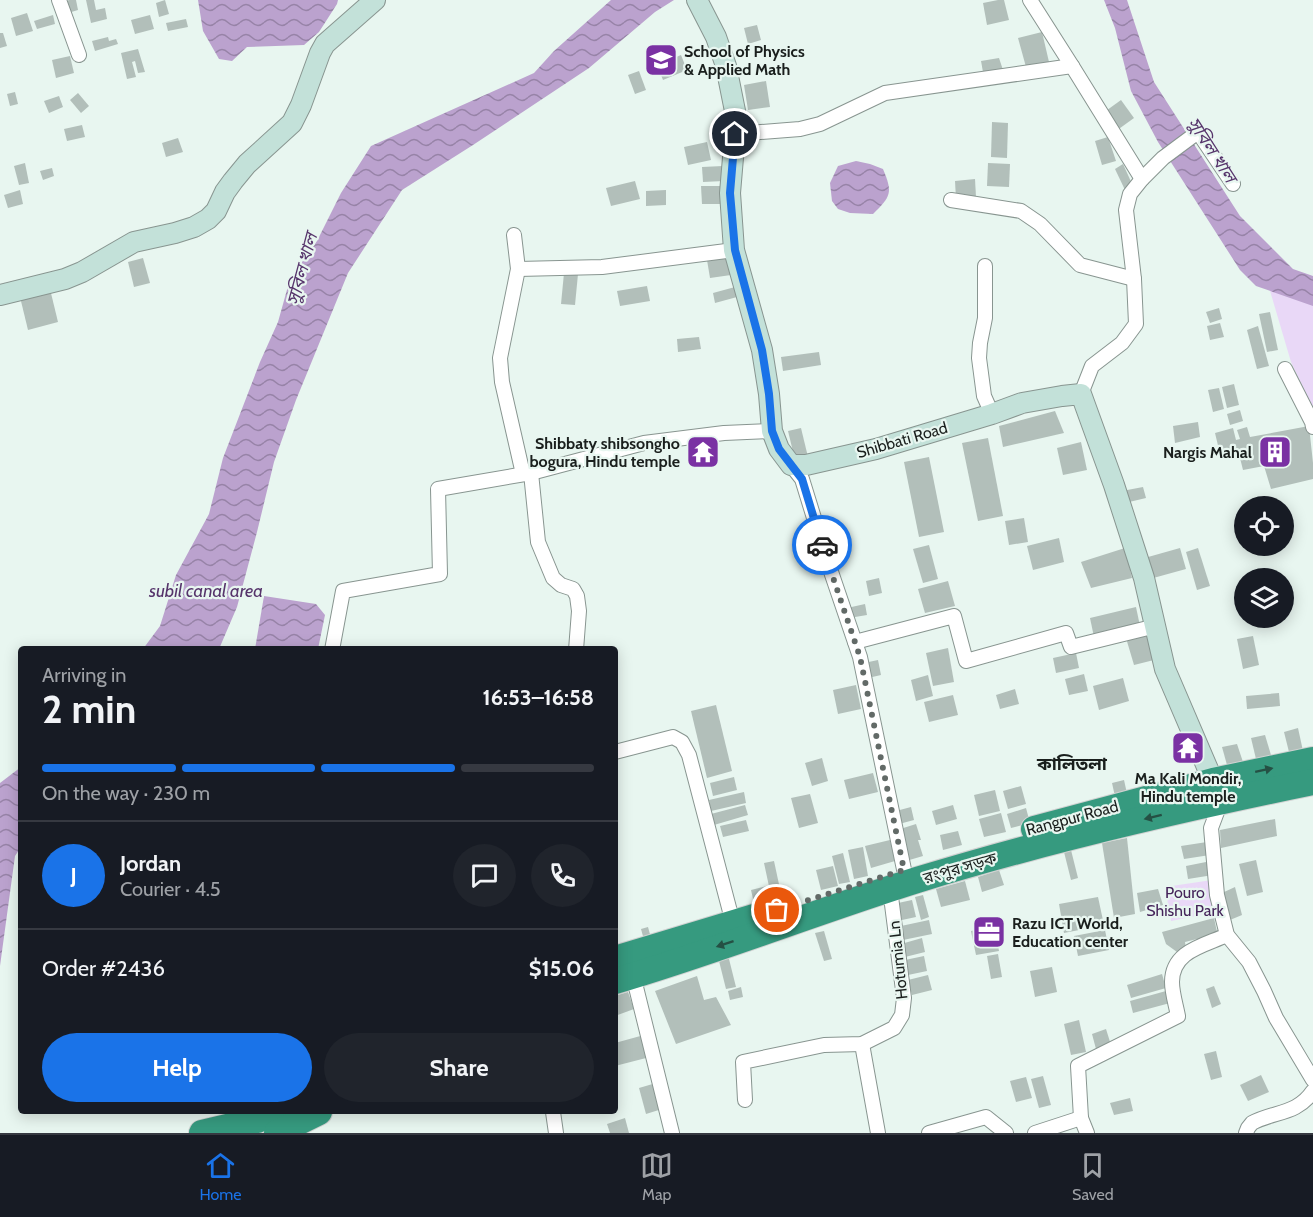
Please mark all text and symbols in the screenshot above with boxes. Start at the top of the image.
school or university icon: School of Physics & Applied Math [643,42,679,78]
place label: School of Physics & Applied Math [684,42,805,79]
pin [709,108,760,159]
water label: সুবিল খাল [1183,113,1243,190]
icon: home [718,117,751,150]
water label: সুবিল খাল [282,227,323,307]
street label: Shibbati Road [854,418,950,462]
place label: Shibbaty shibsongho bogura, Hindu temple [529,434,680,471]
temple icon: Shibbaty shibsongho bogura, Hindu temple [685,434,721,470]
building icon: Nargis Mahal [1257,434,1293,470]
place label: Nargis Mahal [1163,443,1252,462]
map controls [1234,496,1294,628]
button: locate [1234,496,1294,556]
courier [792,515,852,575]
icon: car [806,529,839,562]
button: layers [1234,568,1294,628]
water label: subil canal area [148,580,263,602]
text: Arriving in [42,663,126,687]
text: 16:53–16:58 [483,684,594,711]
text: 2 min [42,685,136,733]
temple icon: Ma Kali Mondir, Hindu temple [1170,730,1206,766]
district label: কালিতলা [1036,753,1108,775]
one-way arrow [1255,765,1274,774]
place label: Ma Kali Mondir, Hindu temple [1135,769,1241,806]
text: On the way · 230 m [42,781,210,805]
street label: Rangpur Road [1024,797,1120,839]
one-way arrow [1144,812,1163,822]
button: chat [453,844,516,907]
button: phone [531,844,594,907]
street label: রংপুর সড়ক [920,848,1000,888]
text: Jordan [120,850,181,877]
text: J [70,862,77,889]
text: Courier · 4.5 [120,877,221,901]
park label: Pouro Shishu Park [1146,883,1225,920]
pin [751,884,802,935]
icon: bag [760,893,793,926]
office icon: Razu ICT World, Education center [971,914,1007,950]
place label: Razu ICT World, Education center [1012,914,1129,951]
street label: Hotumia Ln [884,920,912,1000]
one-way arrow [716,940,734,950]
text: Order #2436 [42,955,165,982]
text: $15.06 [529,955,594,982]
button: Help [42,1033,312,1102]
button: Share [324,1033,594,1102]
tab: Home [199,1149,242,1204]
tab: Map [640,1149,673,1204]
tab: Saved [1072,1149,1114,1204]

